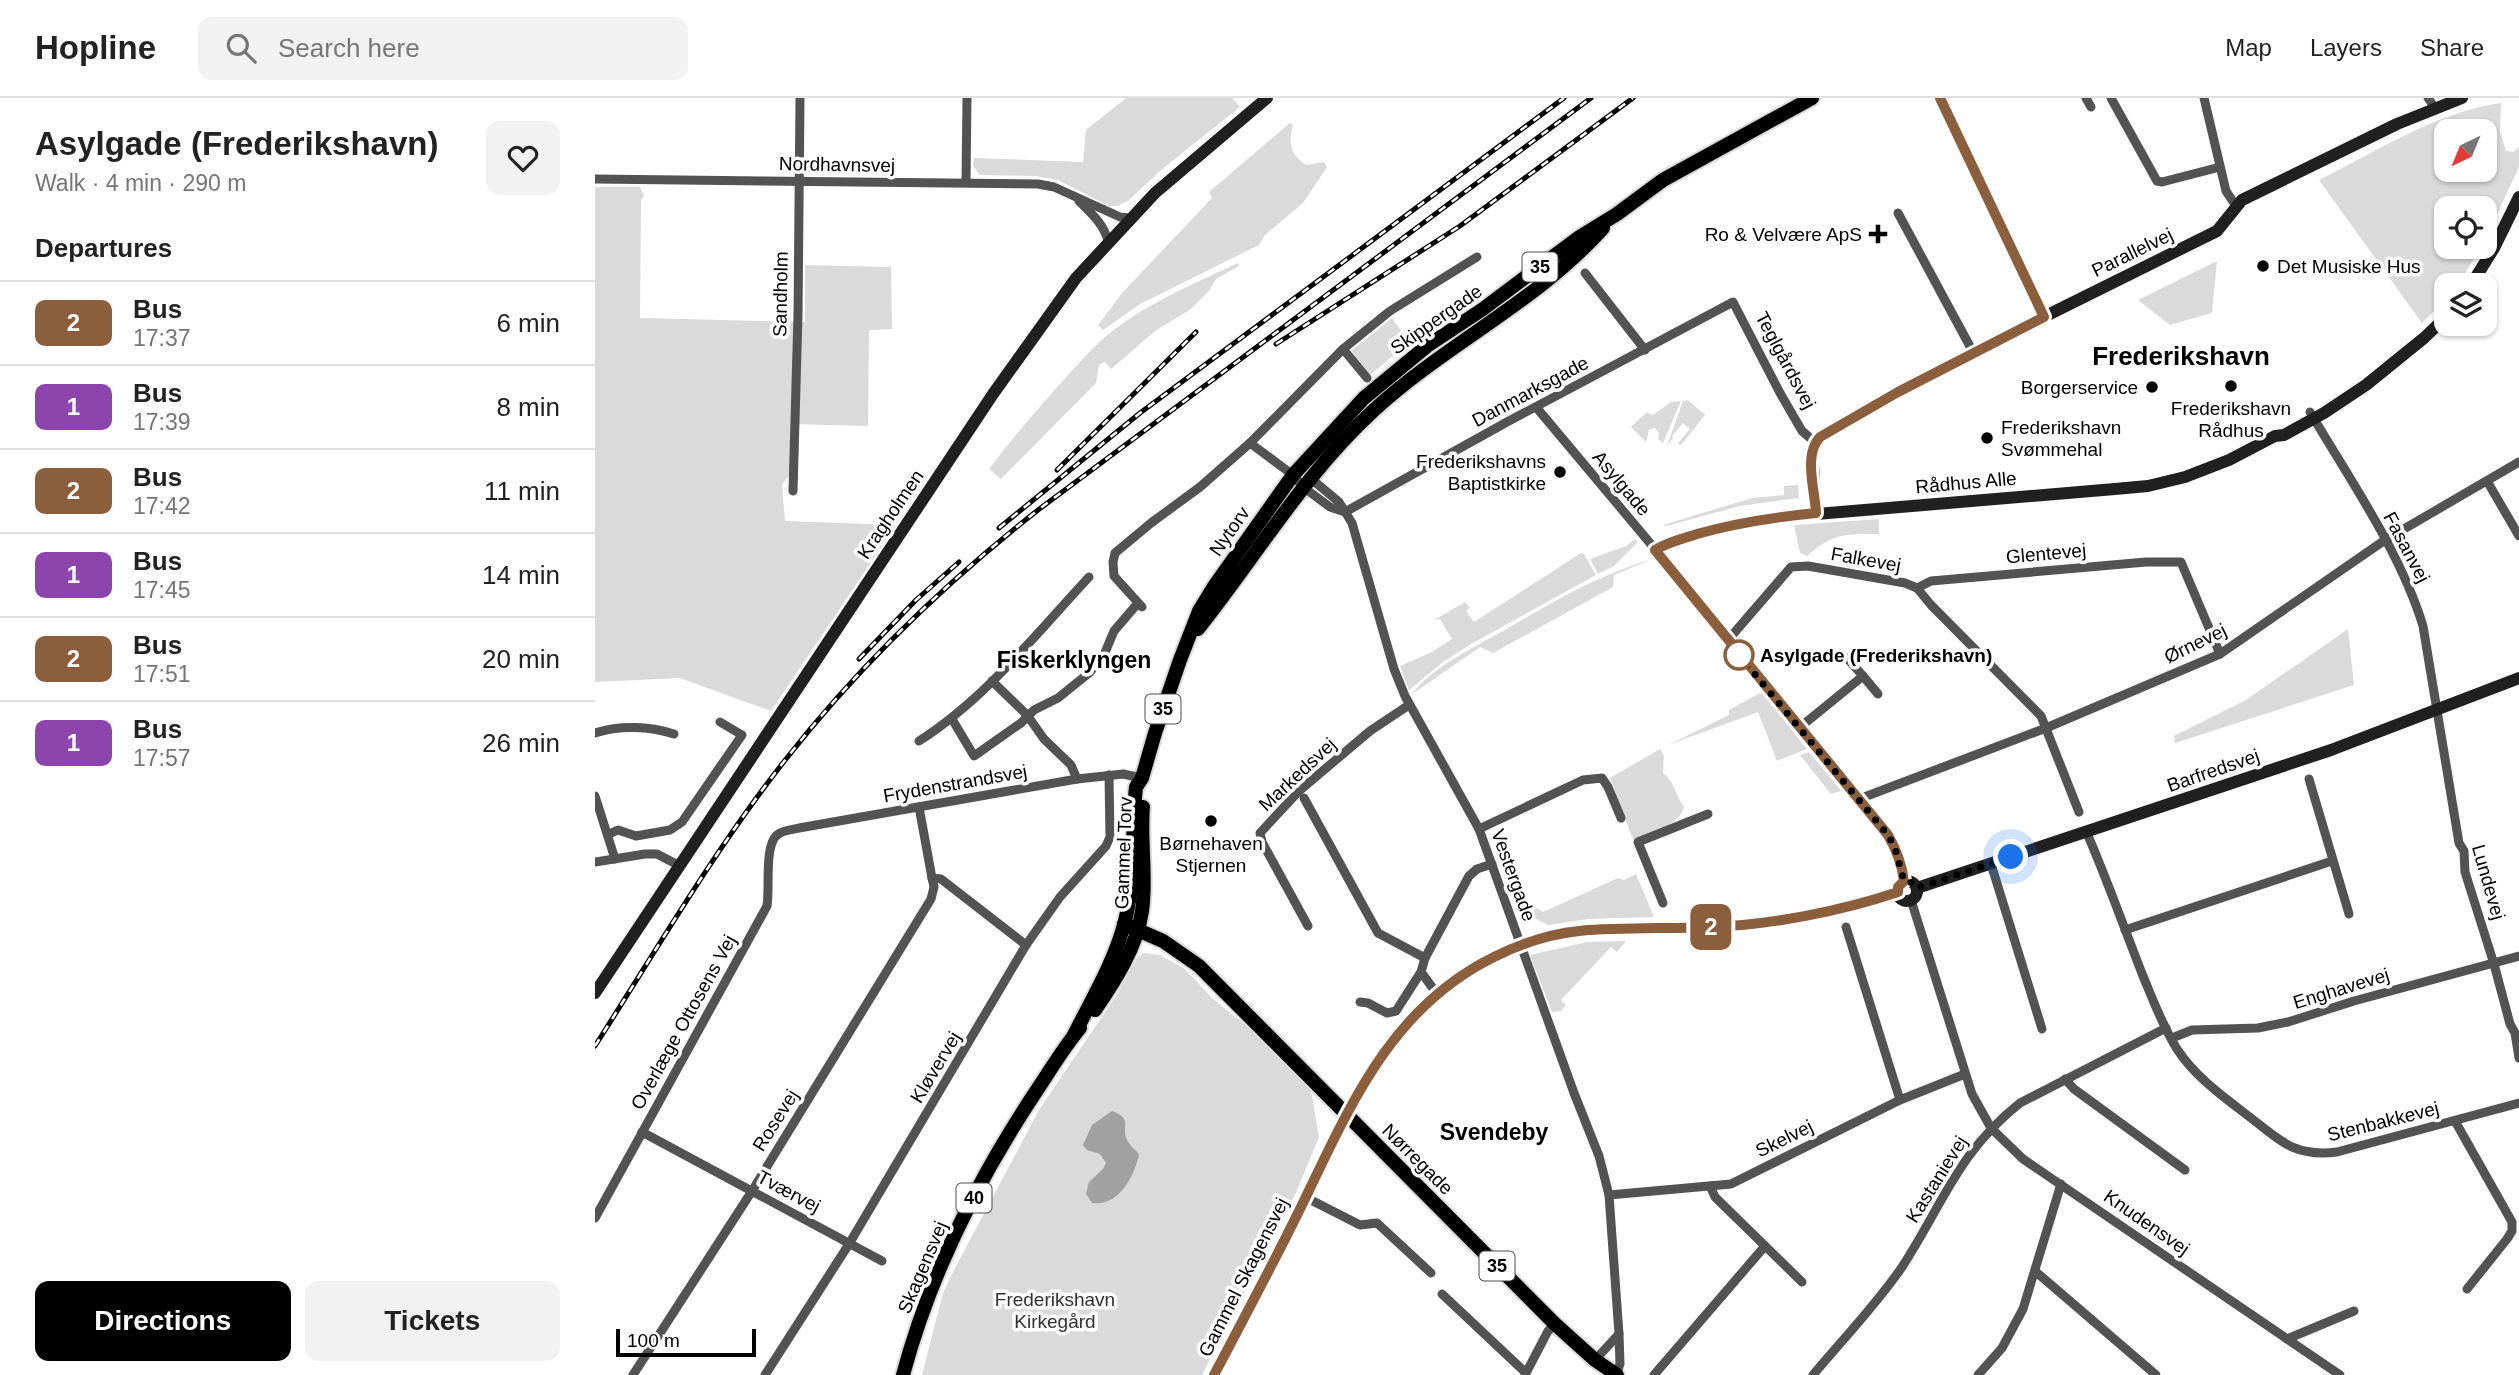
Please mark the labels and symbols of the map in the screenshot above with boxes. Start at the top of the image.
north arrow [2434,119,2497,182]
street label: Nordhavnsvej [779,153,895,176]
place label: Ro & Velvære ApS [1705,224,1862,245]
marker: Ro & Velvære ApS [1868,224,1888,244]
street label: Parallelvej [2088,224,2176,281]
street label: Sandholm [769,251,792,337]
road number: 35 [1523,252,1557,282]
place label: Det Musiske Hus [2277,256,2421,277]
marker: Det Musiske Hus [2255,258,2271,274]
street label: Skippergade [1387,280,1486,359]
street label: Teglgårdsvej [1751,308,1820,412]
district label: Frederikshavn [2092,341,2270,371]
street label: Danmarksgade [1468,352,1592,431]
place label: Borgerservice [2021,377,2138,398]
marker: Frederikshavn Rådhus [2223,378,2239,394]
marker: Borgerservice [2144,379,2160,395]
place label: Frederikshavn Rådhus [2171,398,2291,441]
place label: Frederikshavn Svømmehal [2001,417,2121,460]
marker: Frederikshavn Svømmehal [1979,430,1995,446]
street label: Asylgade [1588,447,1655,520]
place label: Frederikshavns Baptistkirke [1416,451,1546,494]
marker: Frederikshavns Baptistkirke [1552,464,1568,480]
street label: Kragholmen [853,466,928,563]
street label: Rådhus Alle [1915,468,2017,497]
street label: Nytorv [1205,502,1254,560]
street label: Fasanvej [2379,508,2434,586]
street label: Glentevej [2005,540,2087,567]
street label: Falkevej [1829,543,1903,576]
street label: Ørnevej [2161,619,2230,667]
marker: Asylgade (Frederikshavn) [1724,640,1754,670]
place label: Asylgade (Frederikshavn) [1760,645,1992,666]
district label: Fiskerklyngen [997,647,1151,673]
road number: 35 [1145,694,1181,724]
street label: Markedsvej [1255,734,1340,815]
street label: Barfredsvej [2164,745,2262,796]
street label: Frydenstrandsvej [882,760,1029,806]
street label: Gammel Torv [1111,796,1136,910]
marker: Børnehaven Stjernen [1203,813,1219,829]
street label: Vestergade [1487,826,1540,924]
place label: Børnehaven Stjernen [1159,833,1263,876]
your location [1993,839,2028,874]
street label: Lundevej [2468,842,2509,922]
line badge: 2 [1688,904,1734,950]
street label: Overlæge Ottosens Vej [627,931,740,1113]
street label: Enghavevej [2291,964,2392,1013]
street label: Kløvervej [906,1028,965,1107]
street label: Rosevej [748,1086,803,1155]
street label: Stenbakkevej [2325,1097,2441,1145]
street label: Skelvej [1752,1116,1816,1161]
district label: Svendeby [1440,1119,1549,1145]
street label: Nørregade [1378,1120,1457,1199]
street label: Kastanievej [1901,1132,1971,1226]
street label: Tværvej [754,1166,824,1217]
road number: 40 [957,1184,991,1212]
street label: Knudensvej [2100,1185,2193,1259]
street label: Gammel Skagensvej [1194,1194,1293,1360]
street label: Skagensvej [894,1218,951,1317]
road number: 35 [1479,1252,1515,1280]
park label: Frederikshavn Kirkegård [995,1289,1115,1332]
scale bar [616,1326,756,1358]

